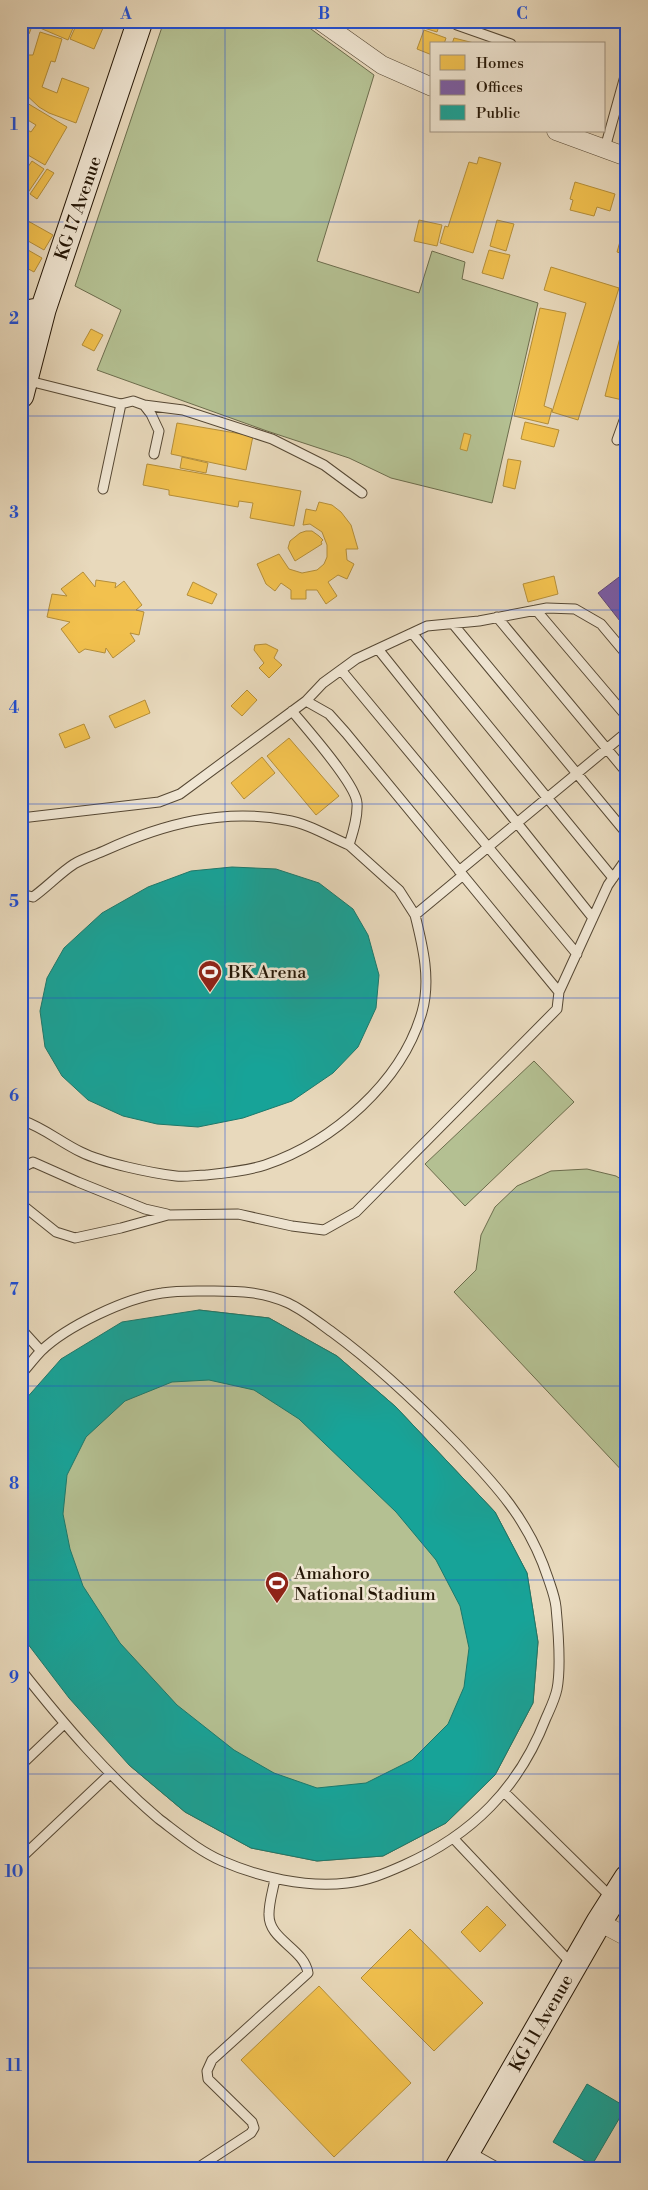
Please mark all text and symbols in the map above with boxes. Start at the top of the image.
text: A [119,4,132,24]
text: B [318,4,330,24]
text: C [516,4,528,24]
legend [430,42,606,132]
text: Homes [476,54,524,73]
text: Offices [476,78,523,97]
text: Public [476,104,520,123]
text: 1 [10,115,18,135]
street label: KG 17 Avenue [50,153,107,263]
text: 2 [9,309,19,329]
text: 3 [9,503,19,523]
text: 4 [9,698,20,718]
text: 5 [9,892,19,912]
sports icon: BK Arena [197,959,223,993]
place label: BK Arena [227,961,307,984]
text: 6 [9,1086,19,1106]
text: 7 [9,1280,19,1300]
text: 8 [9,1474,19,1494]
place label: Amahoro National Stadium [293,1562,436,1606]
sports icon: Amahoro National Stadium [264,1570,290,1604]
text: 9 [9,1668,19,1688]
text: 10 [5,1862,23,1882]
street label: KG 11 Avenue [504,1970,579,2076]
text: 11 [6,2056,22,2076]

